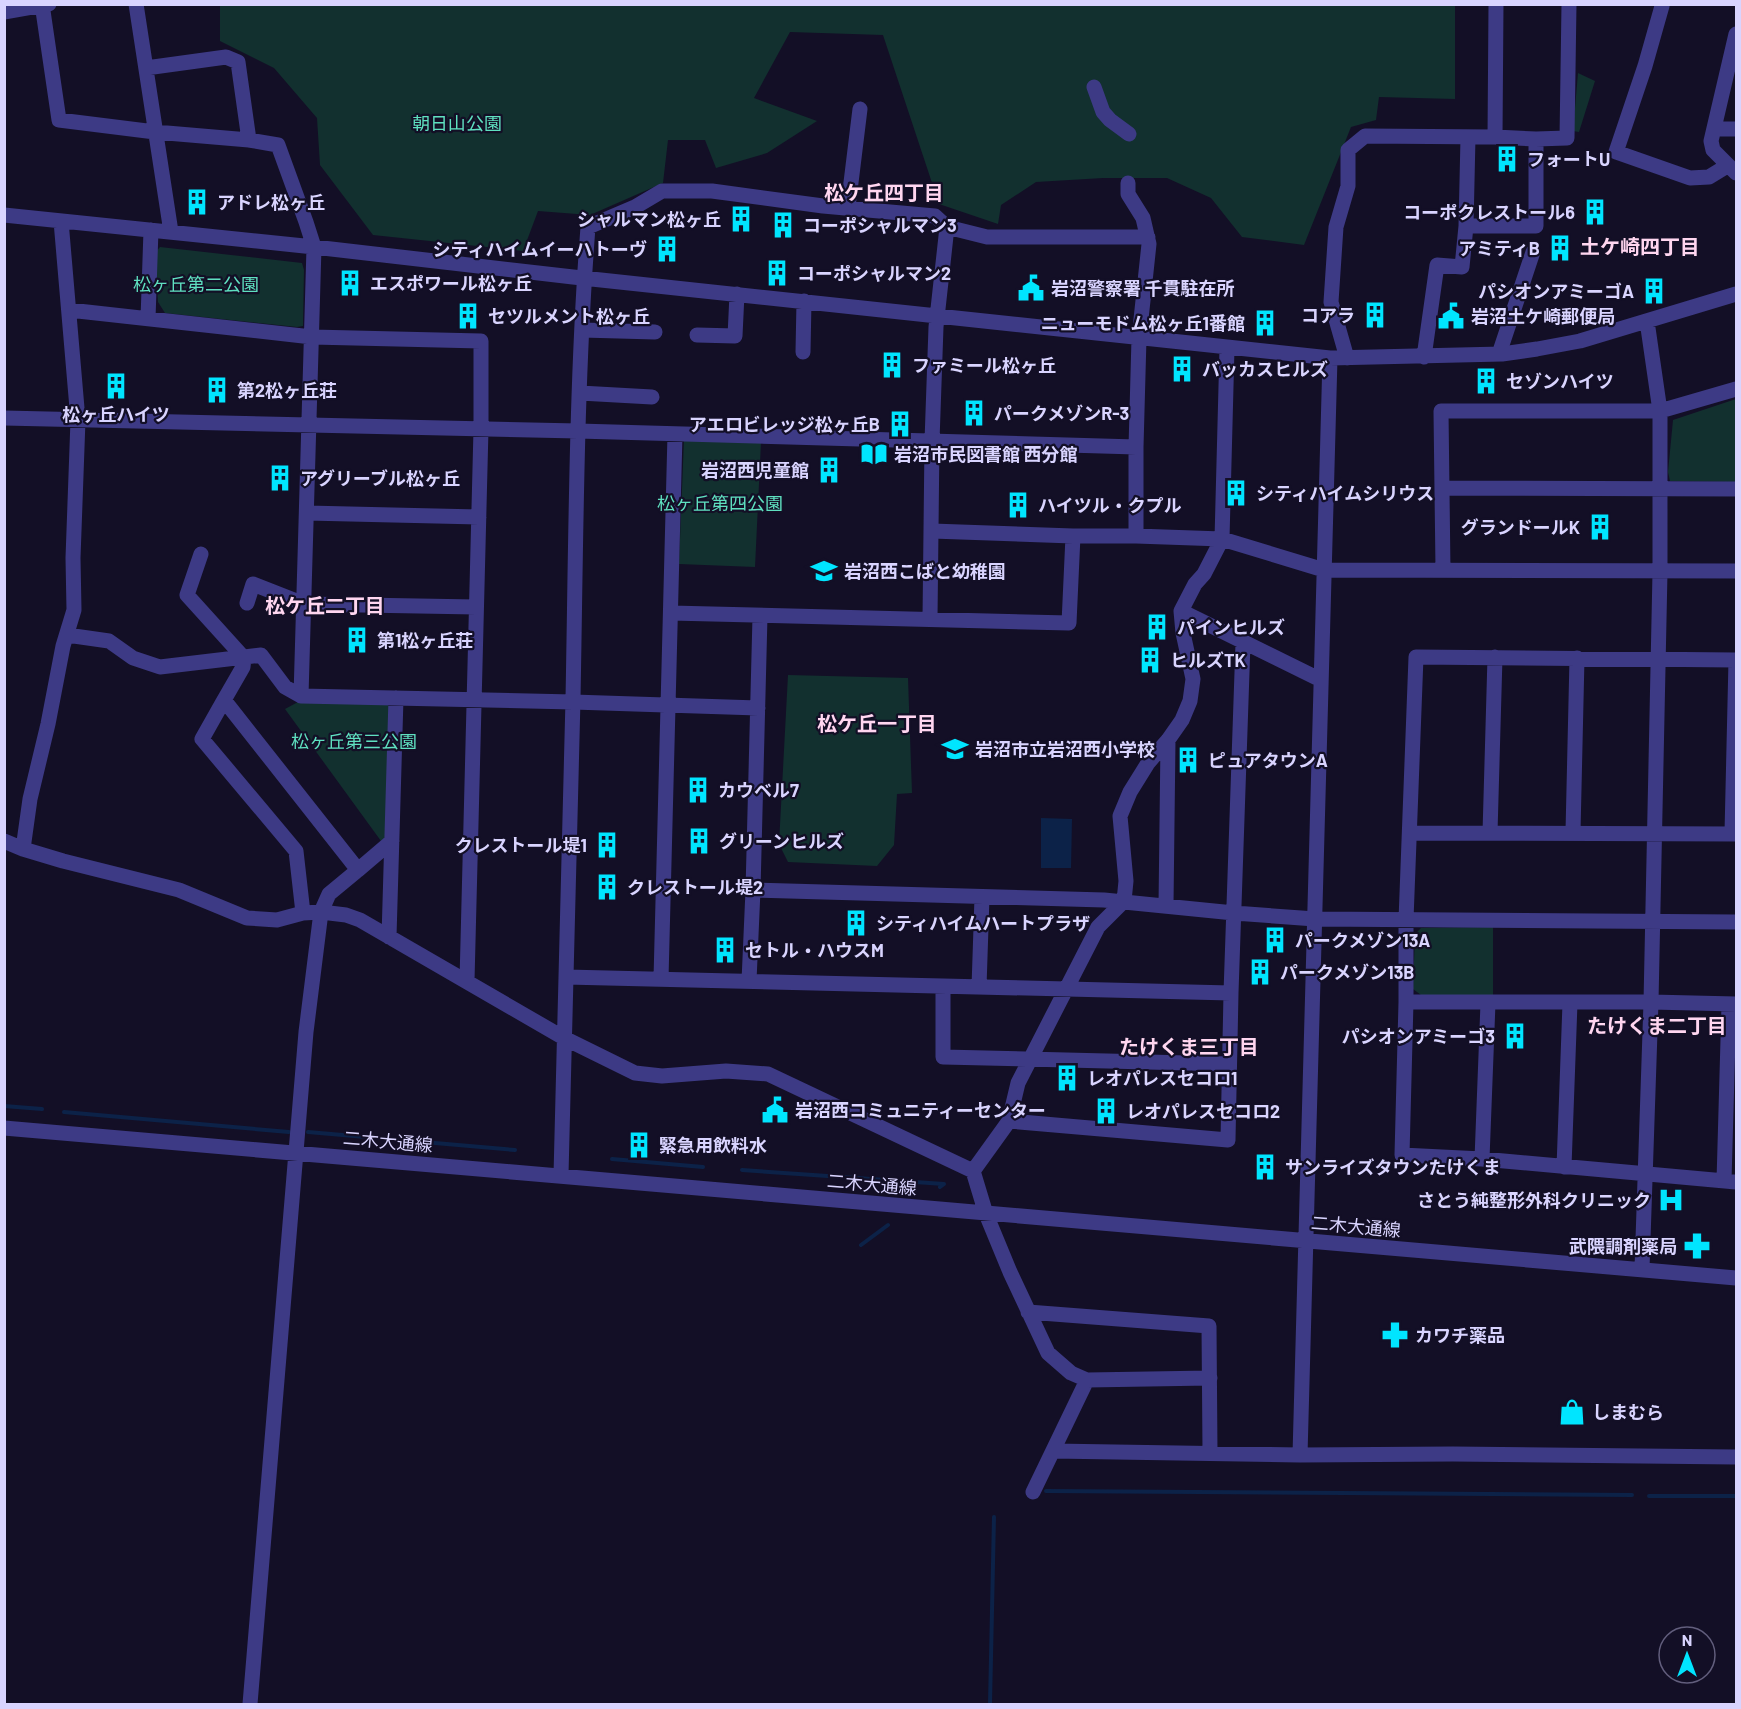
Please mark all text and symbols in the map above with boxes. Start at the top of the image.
park label: 朝日山公園 [412,112,502,134]
building icon: フォートU [1492,144,1522,174]
place label: フォートU [1527,148,1610,170]
district label: 松ケ丘四丁目 [824,180,944,204]
building icon: アドレ松ヶ丘 [182,187,212,217]
place label: アドレ松ヶ丘 [217,191,325,213]
building icon: コーポクレストール6 [1580,197,1610,227]
place label: コーポクレストール6 [1403,201,1575,223]
building icon: シャルマン松ヶ丘 [726,204,756,234]
place label: シャルマン松ヶ丘 [577,208,721,230]
building icon: コーポシャルマン3 [768,210,798,240]
place label: コーポシャルマン3 [803,214,957,236]
building icon: アミティB [1545,233,1575,263]
building icon: シティハイムイーハトーヴ [652,234,682,264]
district label: 土ケ崎四丁目 [1580,234,1700,258]
place label: アミティB [1458,237,1540,259]
place label: シティハイムイーハトーヴ [433,238,647,260]
building icon: コーポシャルマン2 [762,258,792,288]
place label: コーポシャルマン2 [797,262,951,284]
building icon: エスポワール松ヶ丘 [335,268,365,298]
place label: エスポワール松ヶ丘 [370,272,532,294]
park label: 松ヶ丘第二公園 [133,273,259,295]
public building icon: 岩沼警察署 千貫駐在所 [1016,273,1046,303]
building icon: パシオンアミーゴA [1639,276,1669,306]
place label: 岩沼警察署 千貫駐在所 [1051,277,1235,299]
place label: パシオンアミーゴA [1478,280,1634,302]
building icon: コアラ [1360,300,1390,330]
building icon: セツルメント松ヶ丘 [453,301,483,331]
public building icon: 岩沼土ケ崎郵便局 [1436,301,1466,331]
place label: コアラ [1301,304,1355,326]
place label: セツルメント松ヶ丘 [488,305,650,327]
place label: 岩沼土ケ崎郵便局 [1471,305,1615,327]
building icon: ニューモドム松ヶ丘1番館 [1250,308,1280,338]
place label: ニューモドム松ヶ丘1番館 [1041,312,1245,334]
building icon: ファミール松ヶ丘 [877,350,907,380]
place label: ファミール松ヶ丘 [912,354,1056,376]
building icon: バッカスヒルズ [1167,354,1197,384]
place label: バッカスヒルズ [1202,358,1328,380]
building icon: セゾンハイツ [1471,366,1501,396]
place label: セゾンハイツ [1506,370,1614,392]
building icon: 松ヶ丘ハイツ [101,371,131,401]
building icon: 第2松ヶ丘荘 [202,375,232,405]
place label: 第2松ヶ丘荘 [237,379,337,401]
building icon: パークメゾンR-3 [959,398,989,428]
place label: パークメゾンR-3 [994,402,1129,424]
place label: 松ヶ丘ハイツ [62,403,170,425]
building icon: アエロビレッジ松ヶ丘B [885,409,915,439]
place label: アエロビレッジ松ヶ丘B [689,413,880,435]
library icon: 岩沼市民図書館 西分館 [859,439,889,469]
place label: 岩沼市民図書館 西分館 [894,443,1078,465]
building icon: 岩沼西児童館 [814,455,844,485]
place label: 岩沼西児童館 [701,459,809,481]
building icon: アグリーブル松ヶ丘 [265,463,295,493]
place label: アグリーブル松ヶ丘 [300,467,460,489]
building icon: シティハイムシリウス [1221,478,1251,508]
place label: シティハイムシリウス [1256,482,1434,504]
building icon: ハイツル・クプル [1003,490,1033,520]
park label: 松ヶ丘第四公園 [657,492,783,514]
place label: ハイツル・クプル [1038,494,1182,516]
building icon: グランドールK [1585,512,1615,542]
place label: グランドールK [1461,516,1580,538]
school or university icon: 岩沼西こばと幼稚園 [809,556,839,586]
place label: 岩沼西こばと幼稚園 [844,560,1006,582]
district label: 松ケ丘二丁目 [265,593,385,617]
building icon: パインヒルズ [1142,612,1172,642]
place label: パインヒルズ [1177,616,1285,638]
building icon: 第1松ヶ丘荘 [342,625,372,655]
place label: 第1松ヶ丘荘 [377,629,473,651]
building icon: ヒルズTK [1135,645,1165,675]
place label: ヒルズTK [1170,649,1246,671]
district label: 松ケ丘一丁目 [817,711,937,735]
park label: 松ヶ丘第三公園 [291,730,417,752]
school or university icon: 岩沼市立岩沼西小学校 [940,734,970,764]
place label: 岩沼市立岩沼西小学校 [975,738,1155,760]
building icon: ピュアタウンA [1173,745,1203,775]
place label: ピュアタウンA [1208,749,1328,771]
building icon: カウベル7 [683,775,713,805]
place label: カウベル7 [718,779,799,801]
building icon: グリーンヒルズ [684,826,714,856]
building icon: クレストール堤1 [592,830,622,860]
place label: グリーンヒルズ [719,830,844,852]
place label: クレストール堤1 [455,834,587,856]
building icon: クレストール堤2 [592,872,622,902]
place label: クレストール堤2 [627,876,763,898]
building icon: シティハイムハートプラザ [841,908,871,938]
place label: シティハイムハートプラザ [876,912,1090,934]
building icon: パークメゾン13A [1260,925,1290,955]
place label: パークメゾン13A [1295,929,1430,951]
building icon: セトル・ハウスM [710,935,740,965]
place label: セトル・ハウスM [745,939,884,961]
building icon: パークメゾン13B [1245,957,1275,987]
place label: パークメゾン13B [1280,961,1415,983]
district label: たけくま二丁目 [1587,1013,1727,1037]
building icon: パシオンアミーゴ3 [1500,1021,1530,1051]
place label: パシオンアミーゴ3 [1342,1025,1495,1047]
district label: たけくま三丁目 [1119,1034,1259,1058]
building icon: レオパレスセコロ1 [1052,1063,1082,1093]
place label: レオパレスセコロ1 [1087,1067,1237,1089]
public building icon: 岩沼西コミュニティーセンター [760,1095,790,1125]
building icon: レオパレスセコロ2 [1091,1096,1121,1126]
place label: 岩沼西コミュニティーセンター [795,1099,1046,1121]
place label: レオパレスセコロ2 [1126,1100,1280,1122]
street label: 二木大通線 [342,1126,434,1156]
building icon: 緊急用飲料水 [624,1130,654,1160]
place label: 緊急用飲料水 [659,1134,767,1156]
building icon: サンライズタウンたけくま [1250,1152,1280,1182]
place label: サンライズタウンたけくま [1285,1156,1500,1178]
street label: 二木大通線 [826,1169,918,1199]
hospital icon: さとう純整形外科クリニック [1656,1185,1686,1215]
place label: さとう純整形外科クリニック [1417,1189,1651,1211]
street label: 二木大通線 [1310,1211,1402,1241]
pharmacy icon: 武隈調剤薬局 [1682,1231,1712,1261]
place label: 武隈調剤薬局 [1569,1235,1677,1257]
pharmacy icon: カワチ薬品 [1380,1320,1410,1350]
place label: カワチ薬品 [1415,1324,1505,1346]
shop icon: しまむら [1557,1397,1587,1427]
place label: しまむら [1592,1401,1664,1423]
north arrow [1657,1625,1717,1685]
text: N [1682,1630,1692,1649]

